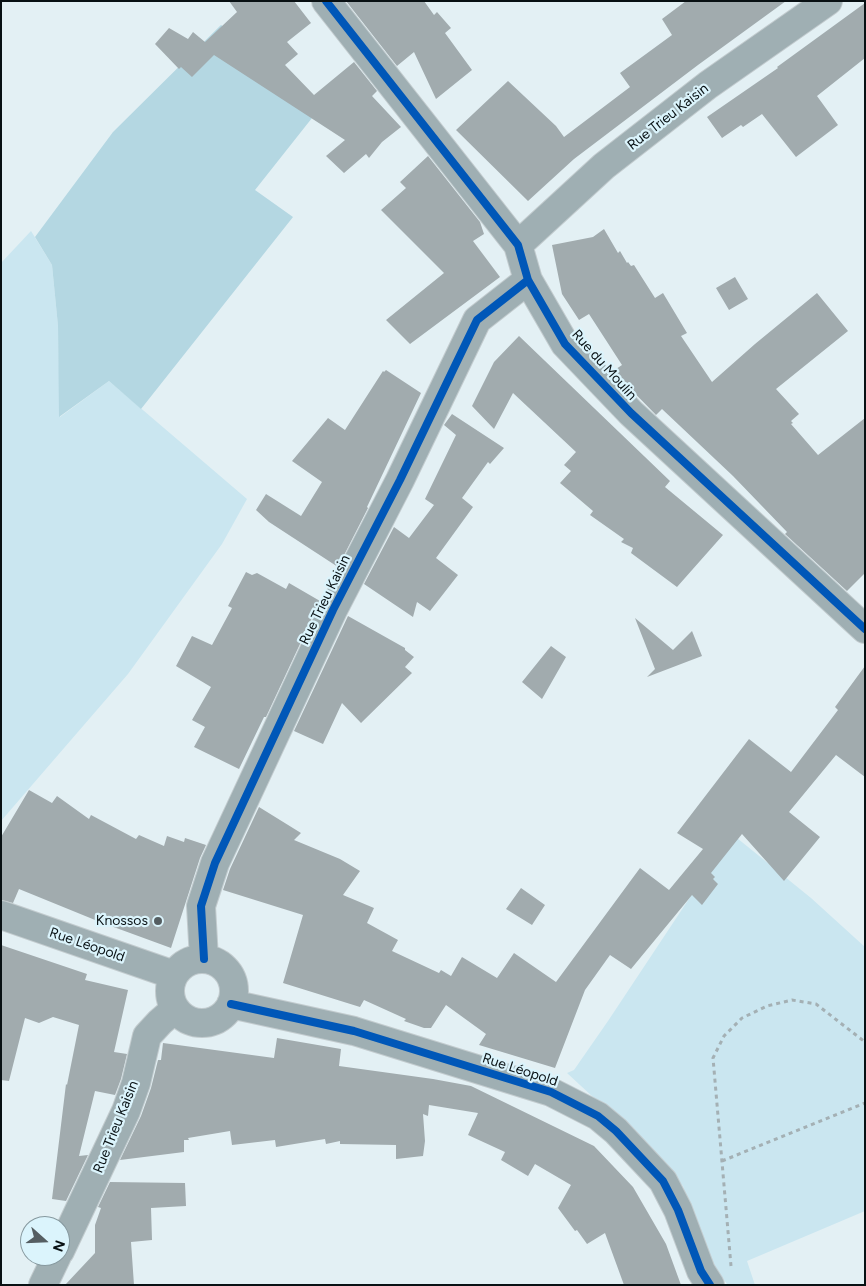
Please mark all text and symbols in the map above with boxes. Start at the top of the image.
street label: Rue Trieu Kaisin [624,80,712,154]
street label: Rue du Moulin [568,326,640,404]
street label: Rue Trieu Kaisin [296,552,354,648]
place label: Knossos [96,913,148,929]
marker: Knossos [152,915,164,927]
street label: Rue Léopold [47,924,127,966]
street label: Rue Léopold [480,1050,560,1090]
street label: Rue Trieu Kaisin [90,1078,142,1176]
north arrow [20,1216,70,1266]
text: N [49,1238,68,1254]

